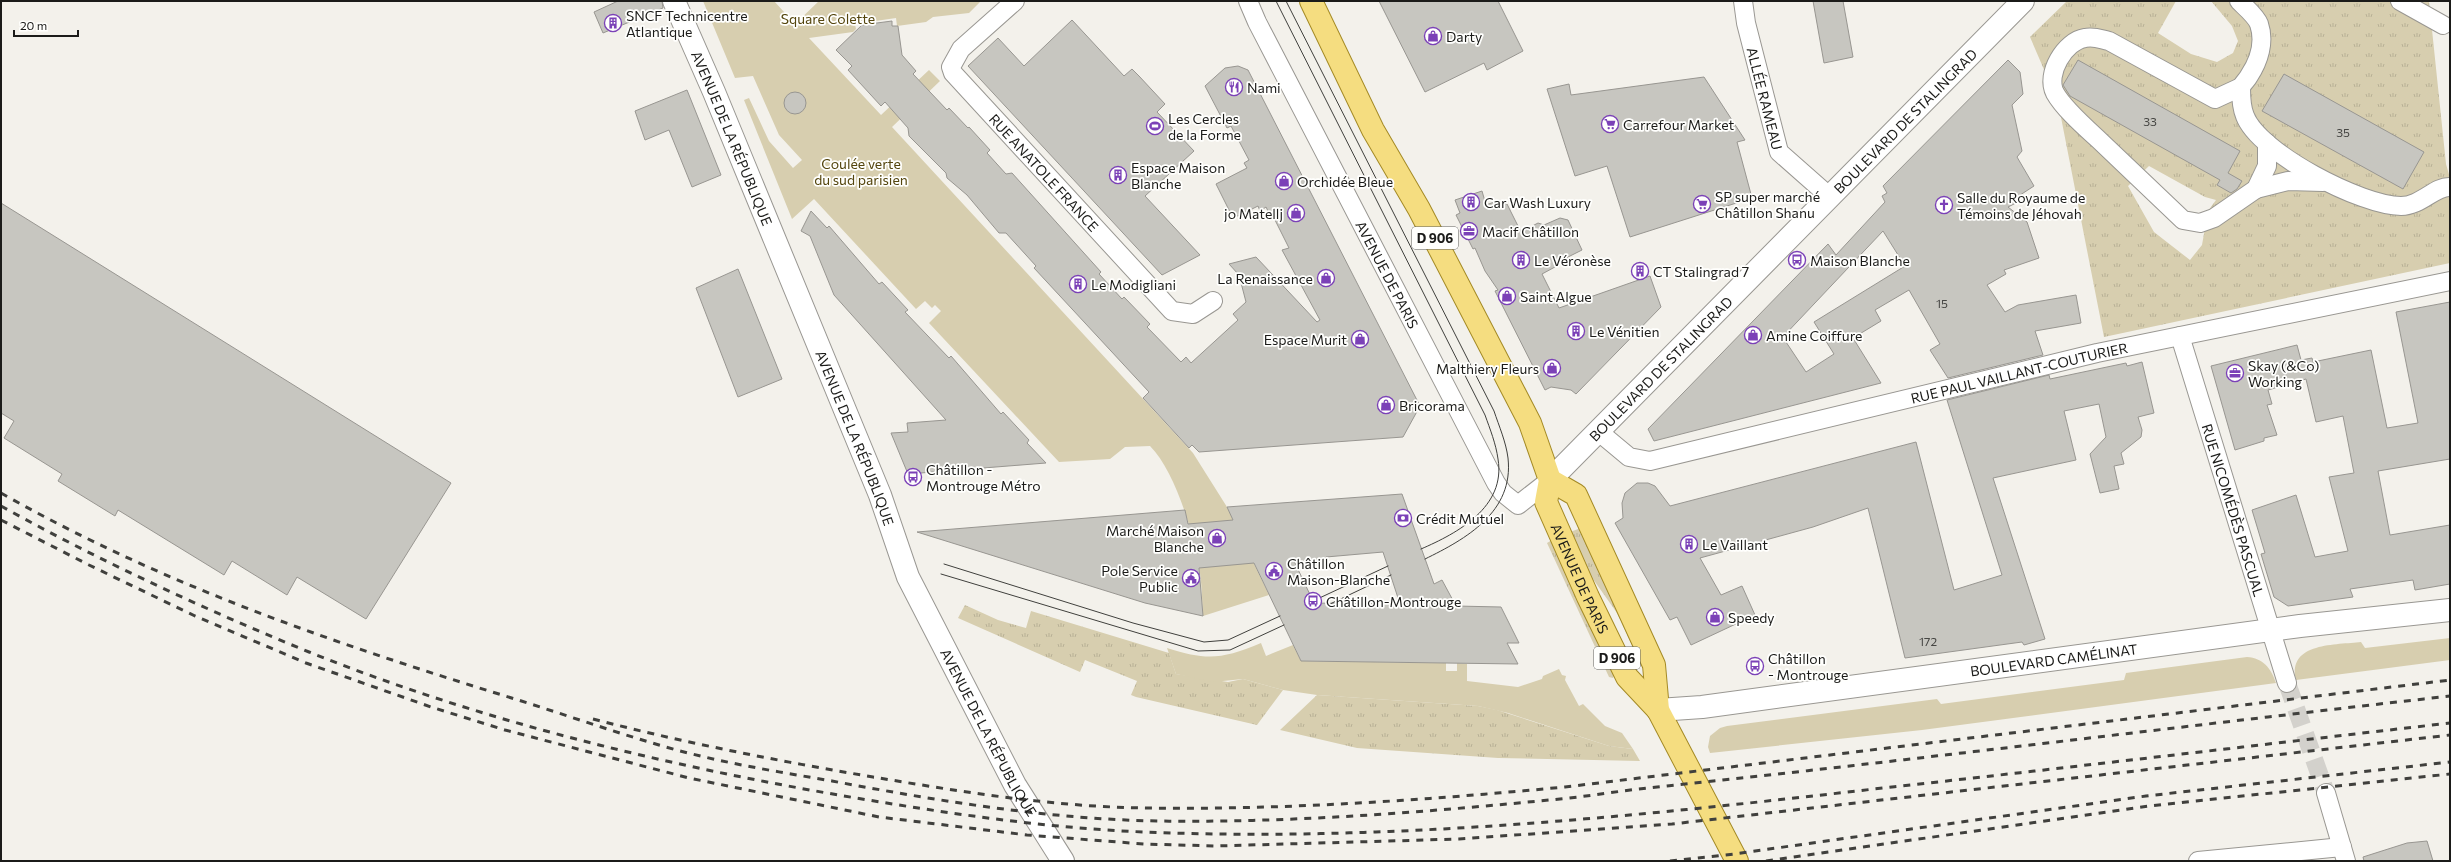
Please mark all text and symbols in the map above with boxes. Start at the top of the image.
place label: SNCF Technicentre Atlantique [626,7,748,40]
park label: Square Colette [781,10,875,27]
scale bar [14,12,78,38]
building icon: SNCF Technicentre Atlantique [603,13,623,33]
text: 20 m [20,18,47,32]
shop icon: Darty [1423,26,1443,46]
place label: Darty [1446,28,1482,45]
street label: ALLÉE RAMEAU [1744,45,1787,151]
street label: BOULEVARD DE STALINGRAD [1830,45,1980,197]
street label: AVENUE DE LA RÉPUBLIQUE [688,48,777,228]
restaurant icon: Nami [1224,77,1244,97]
place label: Nami [1247,79,1281,96]
street label: RUE ANATOLE FRANCE [986,110,1103,234]
place label: Les Cercles de la Forme [1168,110,1241,143]
supermarket icon: Carrefour Market [1600,114,1620,134]
house number: 33 [2143,114,2157,128]
sports icon: Les Cercles de la Forme [1145,116,1165,136]
place label: Carrefour Market [1623,116,1735,133]
house number: 35 [2336,125,2350,139]
park label: Coulée verte du sud parisien [814,155,908,188]
place label: Espace Maison Blanche [1131,159,1225,192]
building icon: Espace Maison Blanche [1108,165,1128,185]
shop icon: Orchidée Bleue [1274,171,1294,191]
place label: Orchidée Bleue [1297,173,1393,190]
place label: SP super marché Châtillon Shanu [1715,188,1820,221]
place label: Salle du Royaume de Témoins de Jéhovah [1957,189,2085,222]
building icon: Car Wash Luxury [1461,192,1481,212]
place label: Car Wash Luxury [1484,194,1591,211]
supermarket icon: SP super marché Châtillon Shanu [1692,194,1712,214]
church icon: Salle du Royaume de Témoins de Jéhovah [1934,195,1954,215]
shop icon: jo Matellj [1286,203,1306,223]
place label: jo Matellj [1224,205,1283,222]
street label: AVENUE DE PARIS [1353,218,1423,331]
office icon: Macif Châtillon [1459,221,1479,241]
place label: Macif Châtillon [1482,223,1579,240]
road number: D 906 [1412,227,1458,249]
building icon: Le Véronèse [1511,250,1531,270]
bus stop icon: Maison Blanche [1787,250,1807,270]
place label: Le Véronèse [1534,252,1611,269]
place label: Maison Blanche [1810,252,1910,269]
building icon: CT Stalingrad 7 [1630,261,1650,281]
place label: CT Stalingrad 7 [1653,263,1749,280]
shop icon: La Renaissance [1316,268,1336,288]
place label: La Renaissance [1217,270,1313,287]
building icon: Le Modigliani [1068,274,1088,294]
place label: Le Modigliani [1091,276,1176,293]
shop icon: Saint Algue [1497,286,1517,306]
place label: Saint Algue [1520,288,1592,305]
street label: BOULEVARD DE STALINGRAD [1585,292,1735,444]
house number: 15 [1936,296,1948,310]
building icon: Le Vénitien [1566,321,1586,341]
place label: Le Vénitien [1589,323,1659,340]
shop icon: Amine Coiffure [1743,325,1763,345]
place label: Amine Coiffure [1766,327,1862,344]
shop icon: Espace Murit [1350,329,1370,349]
place label: Espace Murit [1264,331,1347,348]
street label: RUE PAUL VAILLANT-COUTURIER [1909,338,2129,406]
street label: AVENUE DE LA RÉPUBLIQUE [813,347,898,528]
place label: Skay (&Co) Working [2248,357,2319,390]
shop icon: Malthiery Fleurs [1542,358,1562,378]
place label: Malthiery Fleurs [1436,360,1539,377]
office icon: Skay (&Co) Working [2225,363,2245,383]
shop icon: Bricorama [1376,395,1396,415]
place label: Bricorama [1399,397,1465,414]
street label: RUE NICOMÉDÈS PASCUAL [2199,421,2268,598]
place label: Châtillon - Montrouge Métro [926,461,1041,494]
bus stop icon: Châtillon - Montrouge Métro [903,467,923,487]
bank icon: Crédit Mutuel [1393,508,1413,528]
place label: Crédit Mutuel [1416,510,1504,527]
street label: AVENUE DE PARIS [1548,521,1613,636]
place label: Marché Maison Blanche [1106,522,1204,555]
shop icon: Marché Maison Blanche [1207,528,1227,548]
building icon: Le Vaillant [1679,534,1699,554]
place label: Le Vaillant [1702,536,1768,553]
place label: Châtillon Maison-Blanche [1287,555,1390,588]
public building icon: Châtillon Maison-Blanche [1264,561,1284,581]
place label: Pole Service Public [1101,562,1178,595]
public building icon: Pole Service Public [1181,568,1201,588]
bus stop icon: Châtillon-Montrouge [1303,591,1323,611]
place label: Châtillon-Montrouge [1326,593,1461,610]
shop icon: Speedy [1705,607,1725,627]
place label: Speedy [1728,609,1775,626]
house number: 172 [1919,634,1937,648]
street label: BOULEVARD CAMÉLINAT [1969,640,2138,679]
street label: AVENUE DE LA RÉPUBLIQUE [938,645,1041,819]
road number: D 906 [1594,647,1640,669]
place label: Châtillon - Montrouge [1768,650,1848,683]
bus stop icon: Châtillon - Montrouge [1745,656,1765,676]

